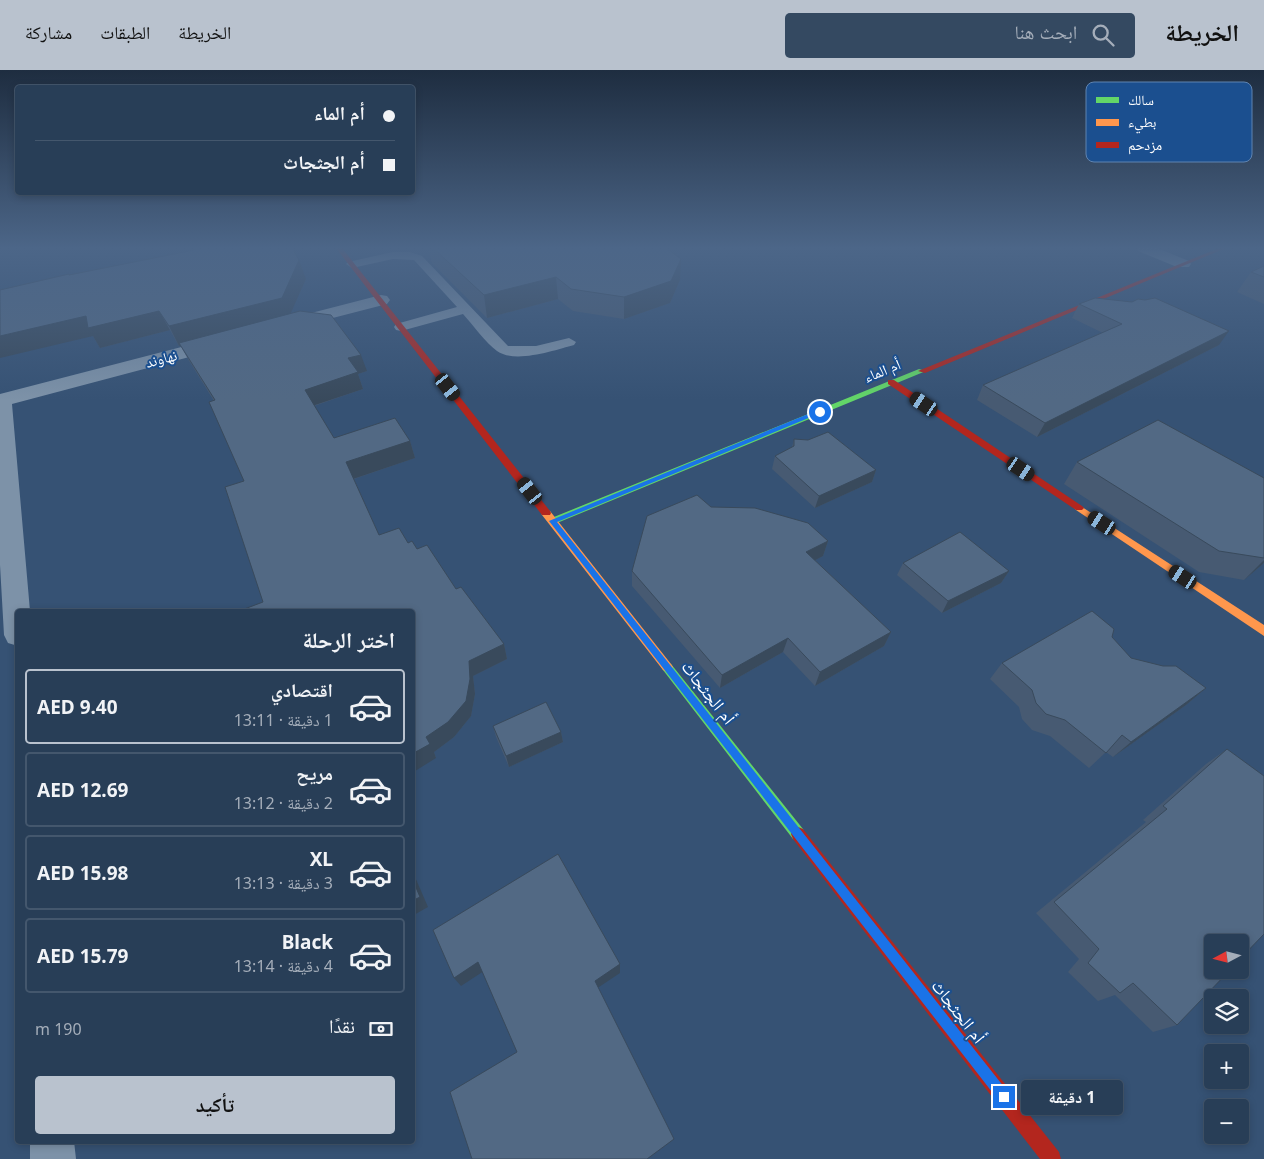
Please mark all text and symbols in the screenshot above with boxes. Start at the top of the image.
search box [785,13,1135,58]
text: الخريطة [1165,15,1239,48]
text: ابحث هنا [1014,19,1077,45]
text: مشاركة [25,20,72,44]
text: الطبقات [100,20,150,44]
text: الخريطة [178,20,231,44]
icon: search [1089,21,1117,49]
legend [1086,82,1252,162]
text: سالك [1128,90,1154,109]
text: أم الماء [314,100,365,126]
text: بطيء [1128,112,1157,134]
text: مزدحم [1128,135,1162,155]
text: أم الجثجاث [283,149,365,175]
street label: نهاوند [143,344,179,372]
street label: أم الماء [861,354,904,387]
car [432,371,463,403]
car [907,389,940,419]
route start [809,401,831,423]
car [1004,454,1037,484]
car [514,475,545,507]
car [1085,509,1118,537]
car [1166,563,1199,591]
text: اختر الرحلة [303,624,395,654]
street label: أم الجثجاث [676,655,741,729]
text: اقتصادي [271,677,333,703]
icon: car [348,684,393,729]
text: AED 9.40 [37,694,118,720]
text: 1 دقيقة · 13:11 [234,709,333,731]
text: مريح [296,760,333,786]
icon: car [348,767,393,812]
text: AED 12.69 [37,777,128,803]
text: 2 دقيقة · 13:12 [234,792,333,814]
text: XL [310,846,333,872]
icon: car [348,850,393,895]
text: AED 15.98 [37,860,128,886]
text: 3 دقيقة · 13:13 [234,872,333,894]
text: Black [282,929,333,955]
icon: car [348,933,393,978]
north arrow [1204,934,1249,979]
map controls [1204,934,1249,1144]
text: AED 15.79 [37,943,128,969]
text: 4 دقيقة · 13:14 [234,955,333,977]
street label: أم الجثجاث [926,974,991,1048]
button: layers [1204,989,1249,1034]
text: نقدًا [329,1013,355,1039]
icon: cash [367,1015,395,1043]
text: 190 m [35,1018,82,1040]
button: + [1204,1044,1249,1089]
button: تأكيد [35,1076,395,1134]
callout: 1 دقيقة [1022,1080,1124,1114]
route end [993,1086,1015,1108]
text: 1 دقيقة [1049,1086,1095,1108]
button: − [1204,1099,1249,1144]

